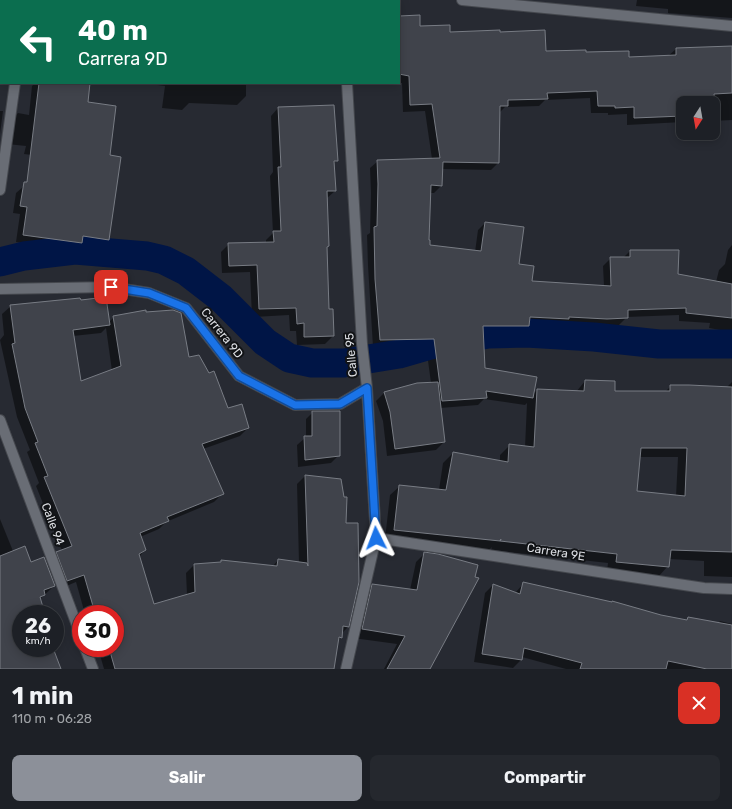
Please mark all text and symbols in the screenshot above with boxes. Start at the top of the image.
text: 40 m [78,14,148,47]
icon: left [12,16,64,68]
text: Carrera 9D [78,48,168,70]
north arrow [676,96,720,140]
map controls [676,96,720,140]
pin [94,270,128,304]
icon: arrive [100,276,122,298]
street label: Carrera 9D [198,305,246,361]
street label: Calle 95 [342,332,360,378]
street label: Calle 94 [38,501,68,548]
position arrow [355,517,397,559]
street label: Carrera 9E [526,540,586,564]
speed limit sign: 30 [72,605,124,657]
text: 26 [25,614,51,638]
text: km/h [26,635,50,647]
text: 1 min [12,682,73,710]
button: close [678,682,720,724]
text: 110 m · 06:28 [12,711,92,726]
button: Salir [12,755,362,801]
button: Compartir [370,755,720,801]

